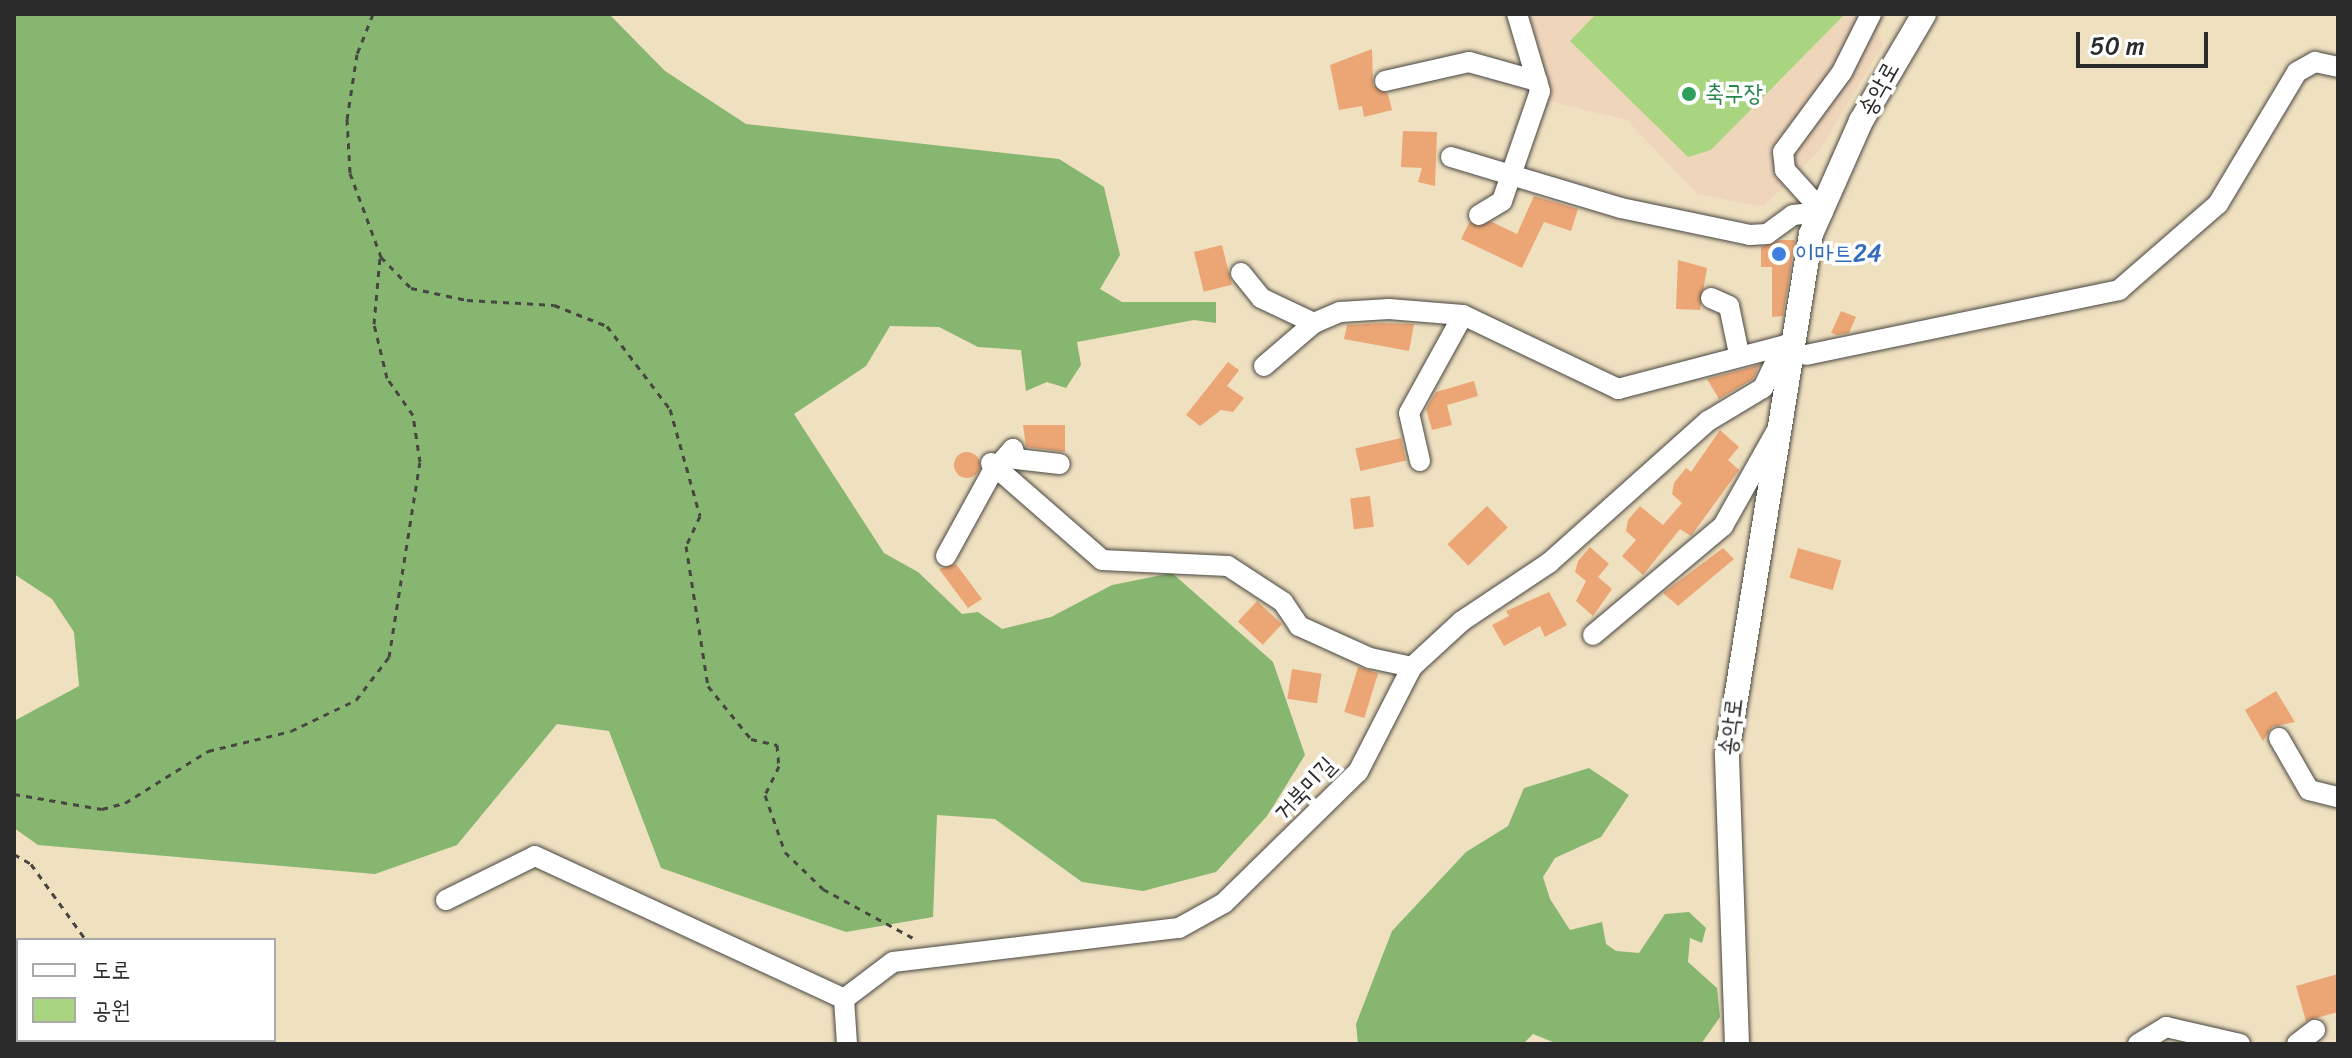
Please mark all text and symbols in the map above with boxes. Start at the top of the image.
scale bar [2080,16,2212,66]
text: 50 m [2090,25,2145,67]
street label: 송악로 [1852,57,1906,121]
place label: 축구장 [1705,80,1763,108]
marker: 축구장 [1680,85,1698,103]
place label: 이마트24 [1795,240,1882,268]
marker: 이마트24 [1770,245,1788,263]
street label: 송악로 [1713,696,1749,758]
street label: 거북미길 [1268,751,1342,827]
legend [16,938,276,1042]
text: 도로 [92,949,131,991]
text: 공원 [92,989,131,1031]

